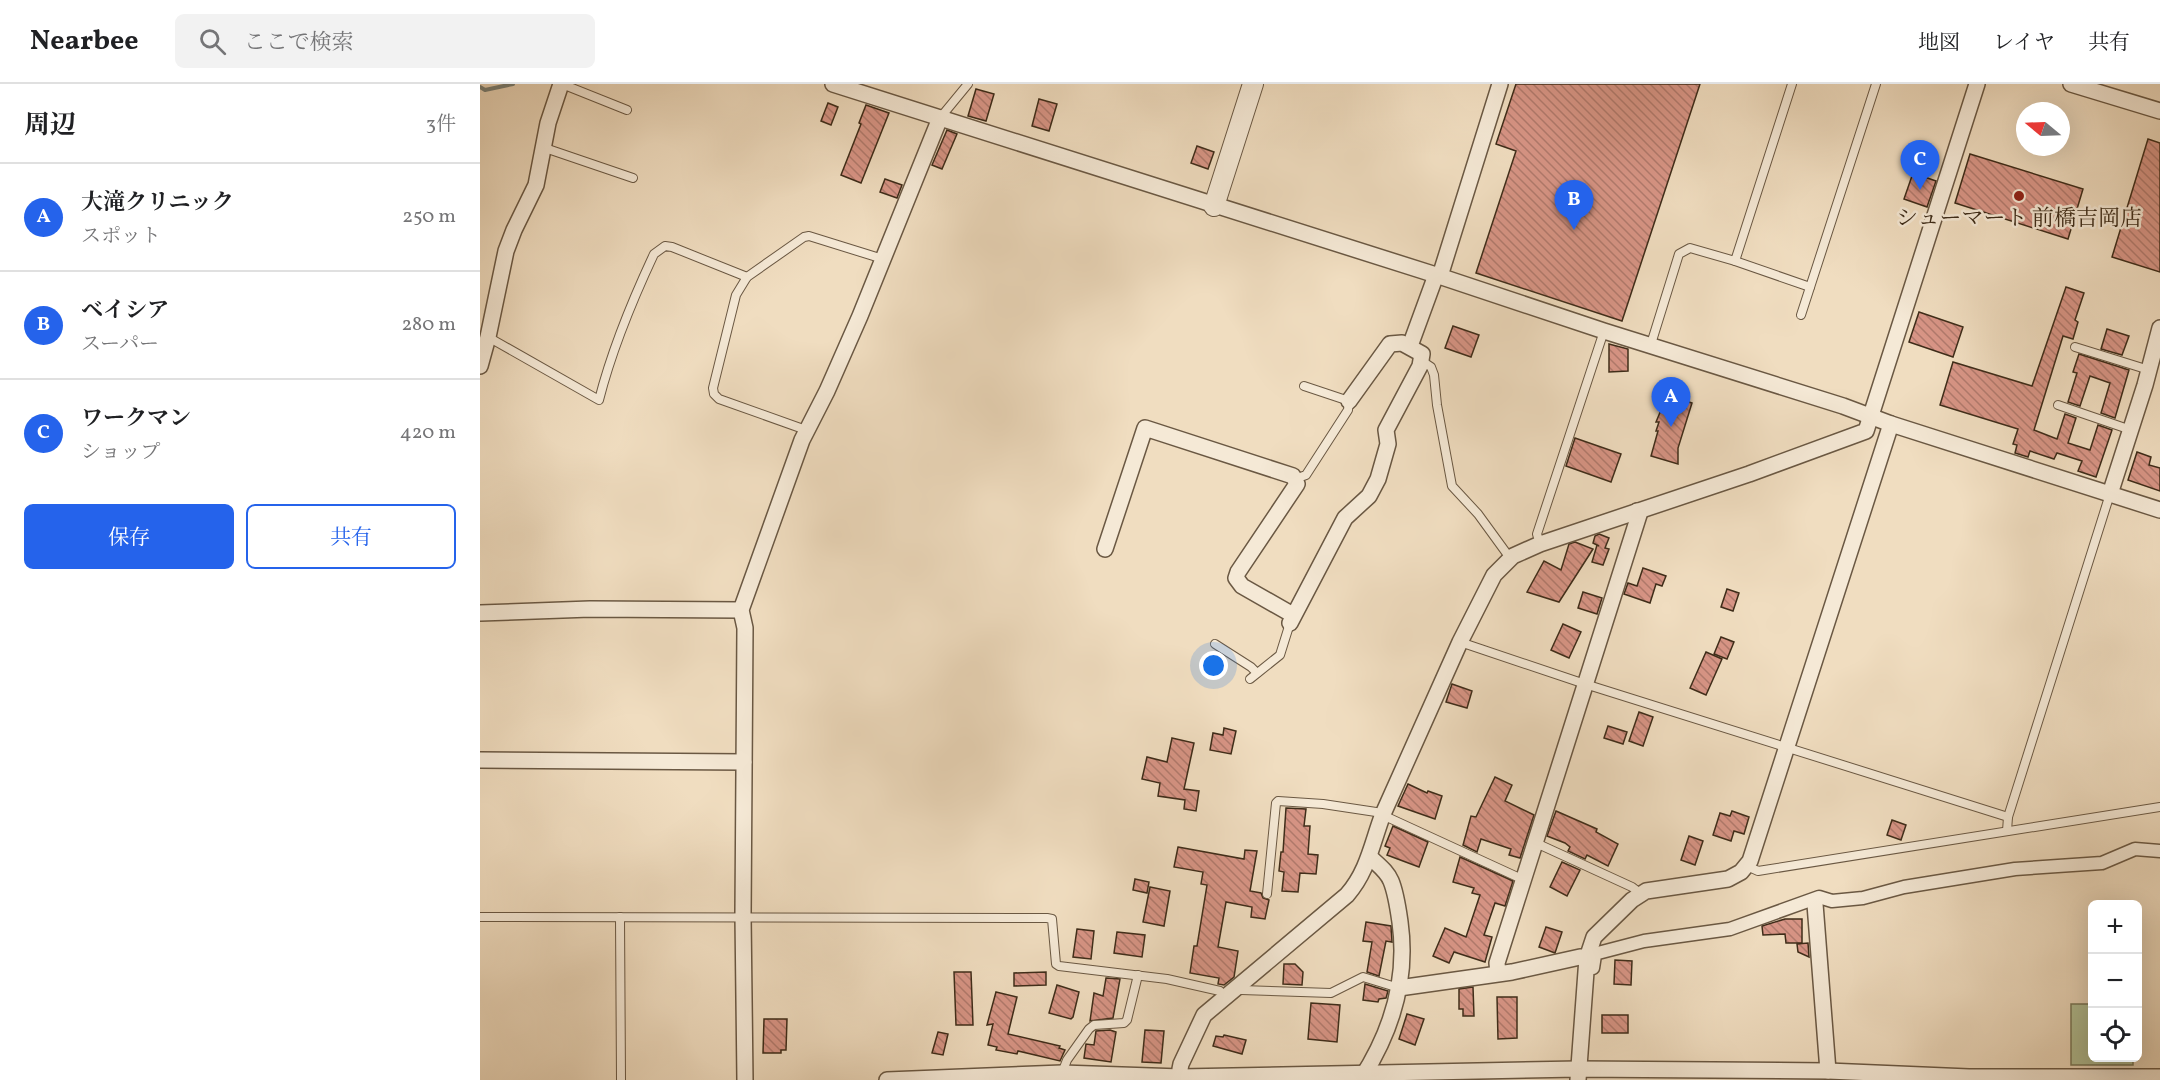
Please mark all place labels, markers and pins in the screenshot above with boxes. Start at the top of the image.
pin: C [1900,141,1940,190]
pin: B [1554,180,1594,230]
marker: シューマート 前橋吉岡店 [2012,189,2026,203]
place label: シューマート 前橋吉岡店 [1896,204,2142,235]
pin: A [1652,378,1690,427]

